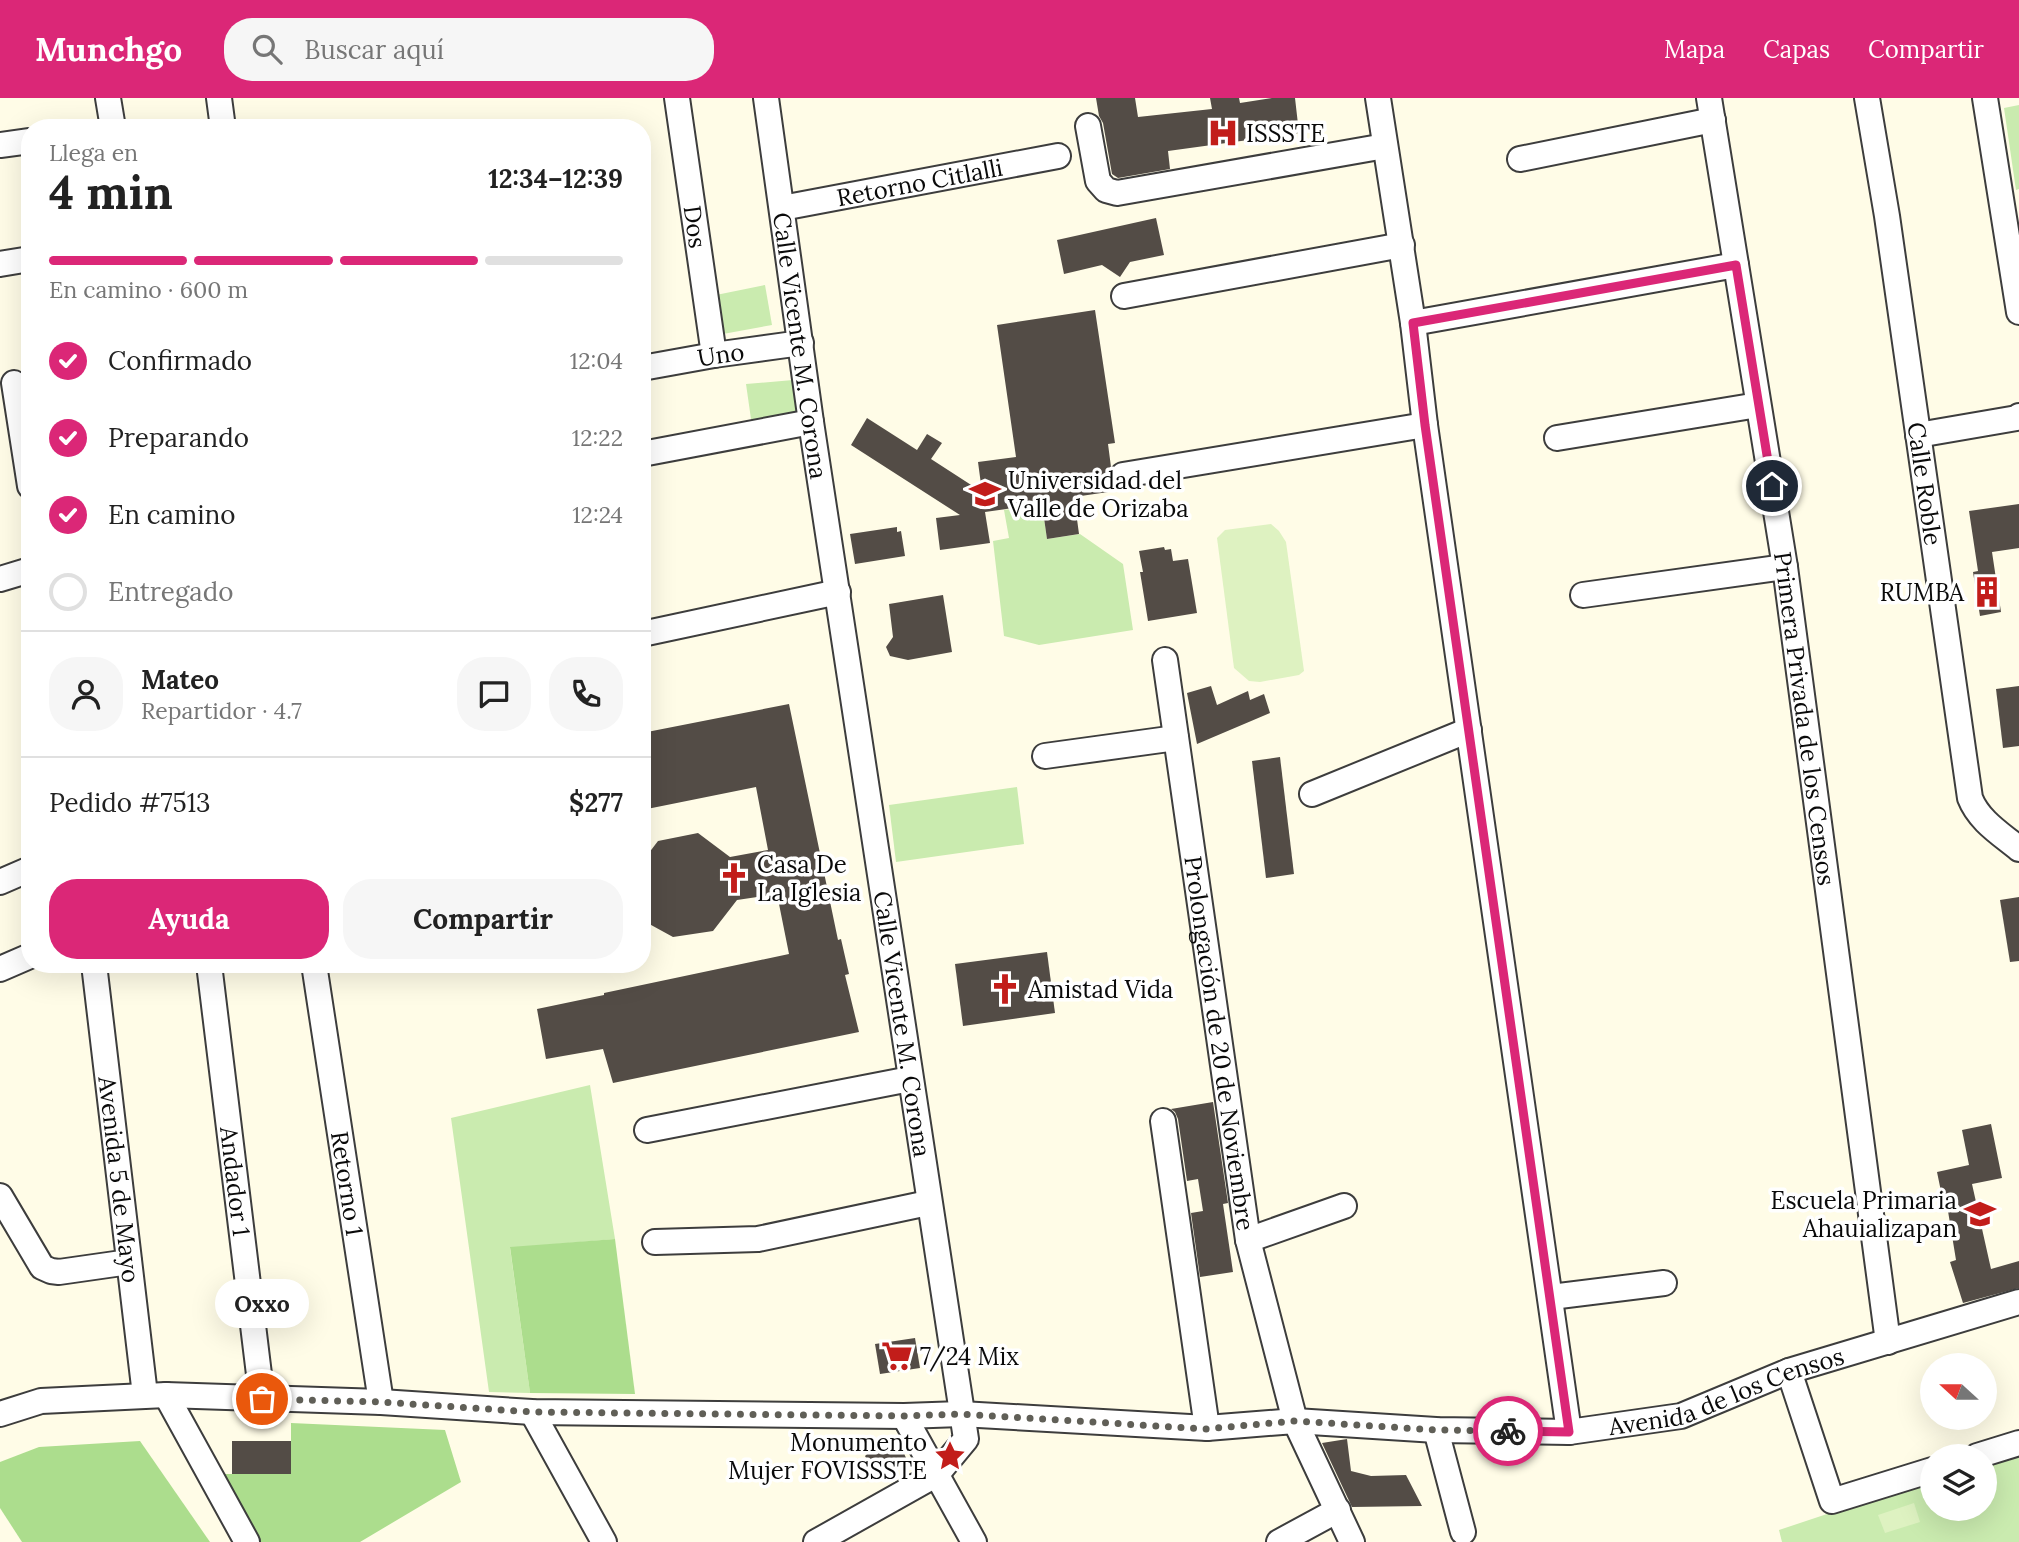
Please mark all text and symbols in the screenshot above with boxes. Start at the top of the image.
search box [224,18,714,81]
text: Munchgo [35,28,182,70]
icon: search [248,30,286,68]
text: Buscar aquí [304,33,444,66]
text: Mapa [1664,34,1725,65]
text: Capas [1763,34,1830,65]
text: Compartir [1868,34,1984,65]
hospital icon: ISSSTE [1206,116,1240,150]
place label: ISSSTE [1246,118,1325,149]
text: Llega en [49,138,138,167]
street label: Retorno Citlalli [834,151,1005,213]
text: 12:34–12:39 [488,162,623,195]
text: 4 min [49,163,173,222]
street label: Dos [677,203,714,250]
street label: Calle Vicente M. Corona [767,210,835,481]
text: En camino · 600 m [49,275,248,304]
street label: Uno [695,336,746,373]
icon: check [49,342,87,380]
text: Confirmado [108,344,252,377]
text: 12:04 [570,346,623,375]
icon: check [49,419,87,457]
street label: Calle Roble [1901,420,1949,547]
text: Preparando [108,421,249,454]
text: 12:22 [572,423,623,452]
pin [1742,456,1802,516]
place label: Universidad del Valle de Orizaba [1007,465,1189,524]
icon: home [1753,467,1791,505]
school or university icon: Universidad del Valle de Orizaba [968,477,1002,511]
icon: check [49,496,87,534]
text: En camino [108,498,236,531]
text: 12:24 [572,500,623,529]
street label: Primera Privada de los Censos [1767,549,1843,887]
text: Entregado [108,575,234,608]
building icon: RUMBA [1970,575,2004,609]
place label: RUMBA [1880,577,1965,608]
button: person [49,657,123,731]
button: chat [457,657,531,731]
button: phone [549,657,623,731]
text: Mateo [141,663,219,696]
text: Repartidor · 4.7 [141,696,302,725]
text: Pedido #7513 [49,786,211,819]
text: $277 [569,786,623,819]
place label: Casa De La Iglesia [757,849,861,908]
street label: Prolongación de 20 de Noviembre [1178,854,1262,1232]
church icon: Casa De La Iglesia [717,861,751,895]
button: Ayuda [49,879,329,959]
button: Compartir [343,879,623,959]
street label: Calle Vicente M. Corona [867,889,938,1159]
church icon: Amistad Vida [988,972,1022,1006]
place label: Amistad Vida [1027,974,1173,1005]
street label: Avenida 5 de Mayo [92,1074,147,1284]
street label: Andador 1 [213,1124,258,1238]
street label: Retorno 1 [324,1129,371,1238]
place label: Escuela Primaria Ahauializapan [1771,1185,1957,1244]
school or university icon: Escuela Primaria Ahauializapan [1963,1197,1997,1231]
callout: Oxxo [215,1280,309,1329]
text: Oxxo [234,1289,290,1318]
supermarket icon: 7/24 Mix [880,1339,914,1373]
street label: Avenida de los Censos [1606,1340,1847,1442]
place label: 7/24 Mix [920,1341,1019,1372]
north arrow [1920,1353,1997,1430]
map controls [1920,1353,1997,1521]
pin [232,1369,292,1429]
icon: bag [243,1380,281,1418]
courier [1473,1396,1543,1466]
icon: bike [1489,1412,1527,1450]
place label: Monumento Mujer FOVISSSTE [728,1427,927,1486]
place icon: Monumento Mujer FOVISSSTE [933,1439,967,1473]
button: layers [1920,1444,1997,1521]

